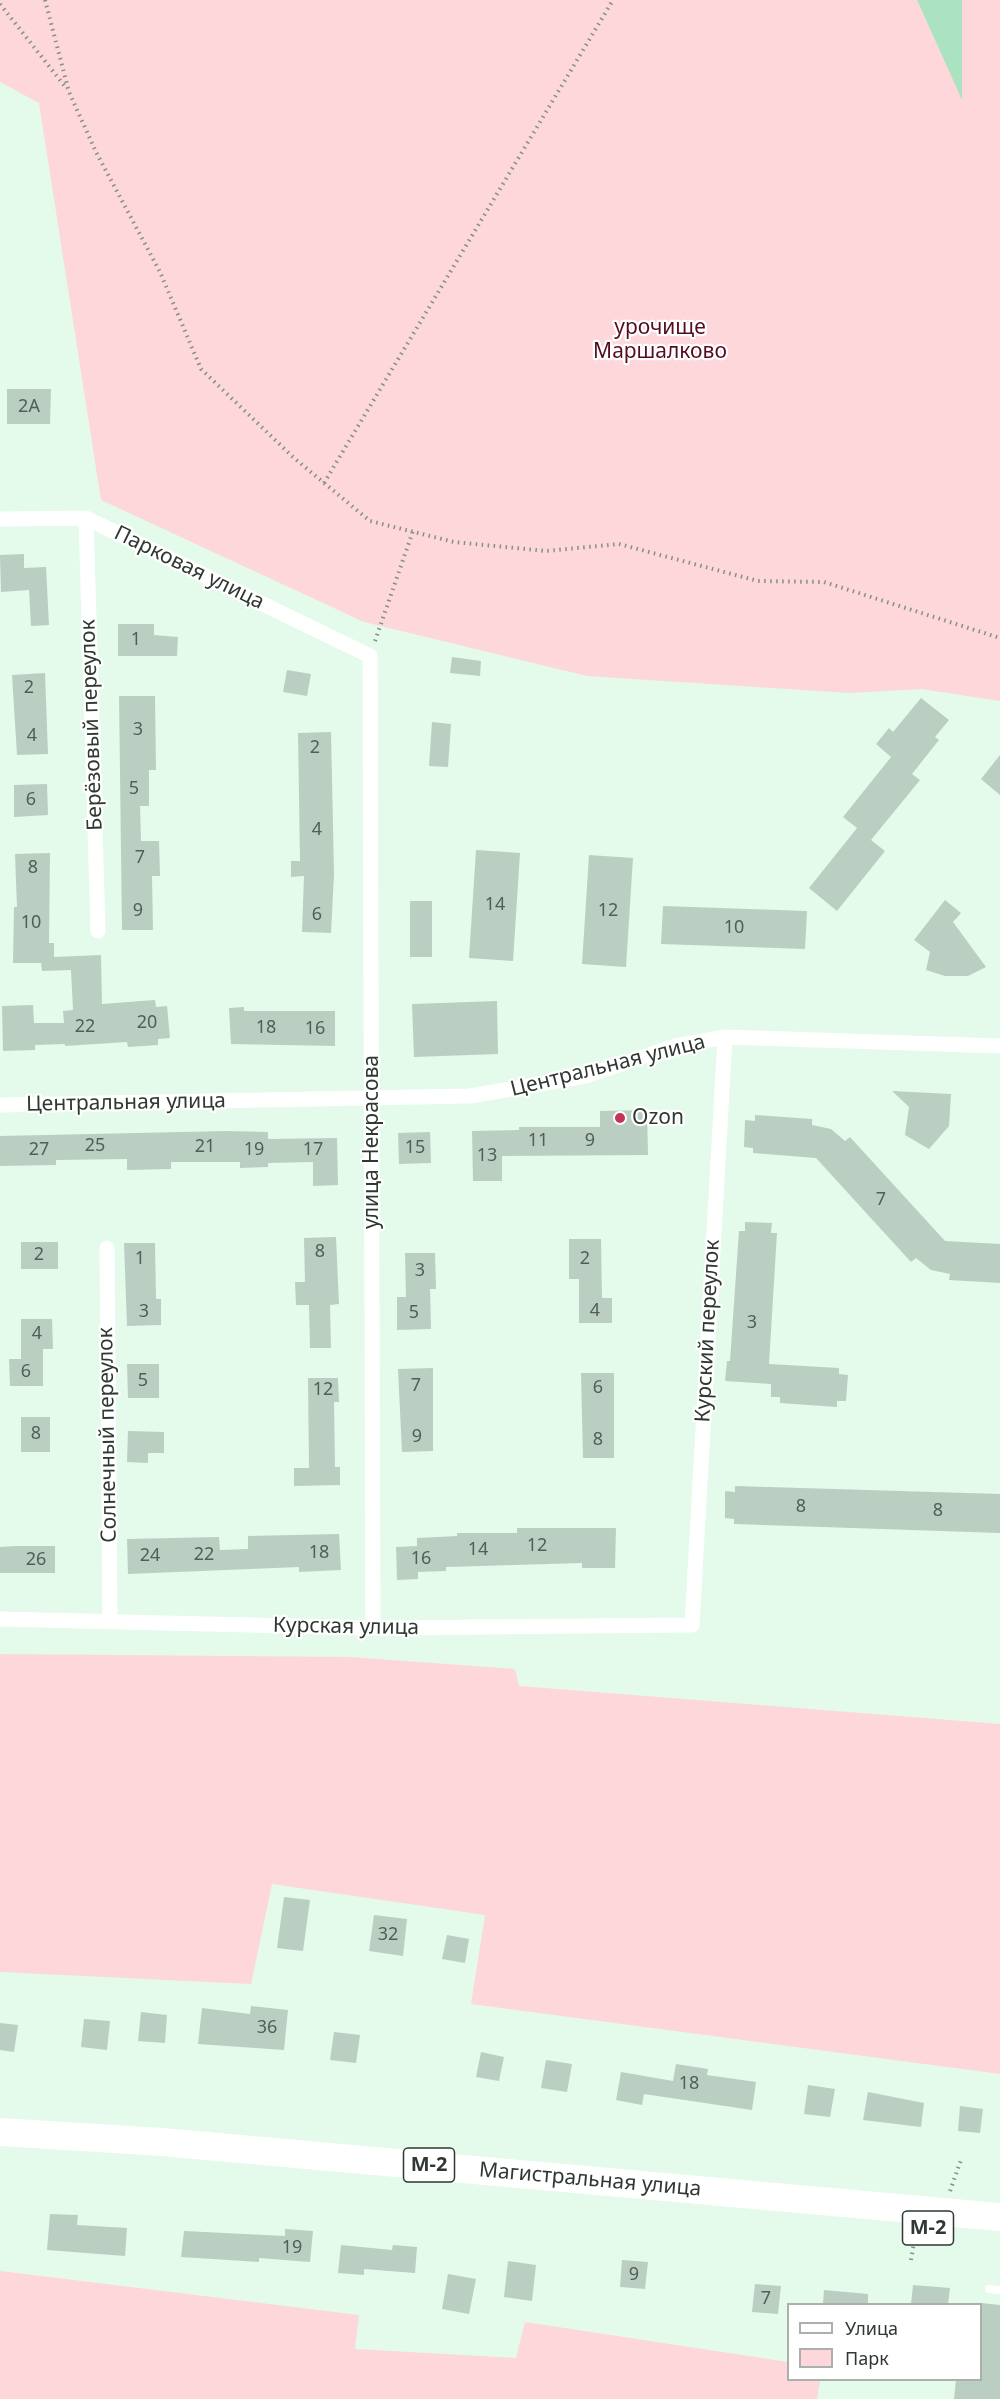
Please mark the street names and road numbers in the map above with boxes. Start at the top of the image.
street label: Парковая улица [110,521,268,615]
street label: Берёзовый переулок [76,619,108,831]
street label: Центральная улица [508,1030,708,1102]
street label: улица Некрасова [359,1055,385,1229]
street label: Центральная улица [26,1089,226,1117]
street label: Курский переулок [691,1239,725,1423]
street label: Солнечный переулок [94,1327,122,1543]
street label: Курская улица [273,1613,419,1641]
road number: М-2 [404,2148,454,2182]
street label: Магистральная улица [478,2158,702,2202]
road number: М-2 [902,2211,954,2245]

